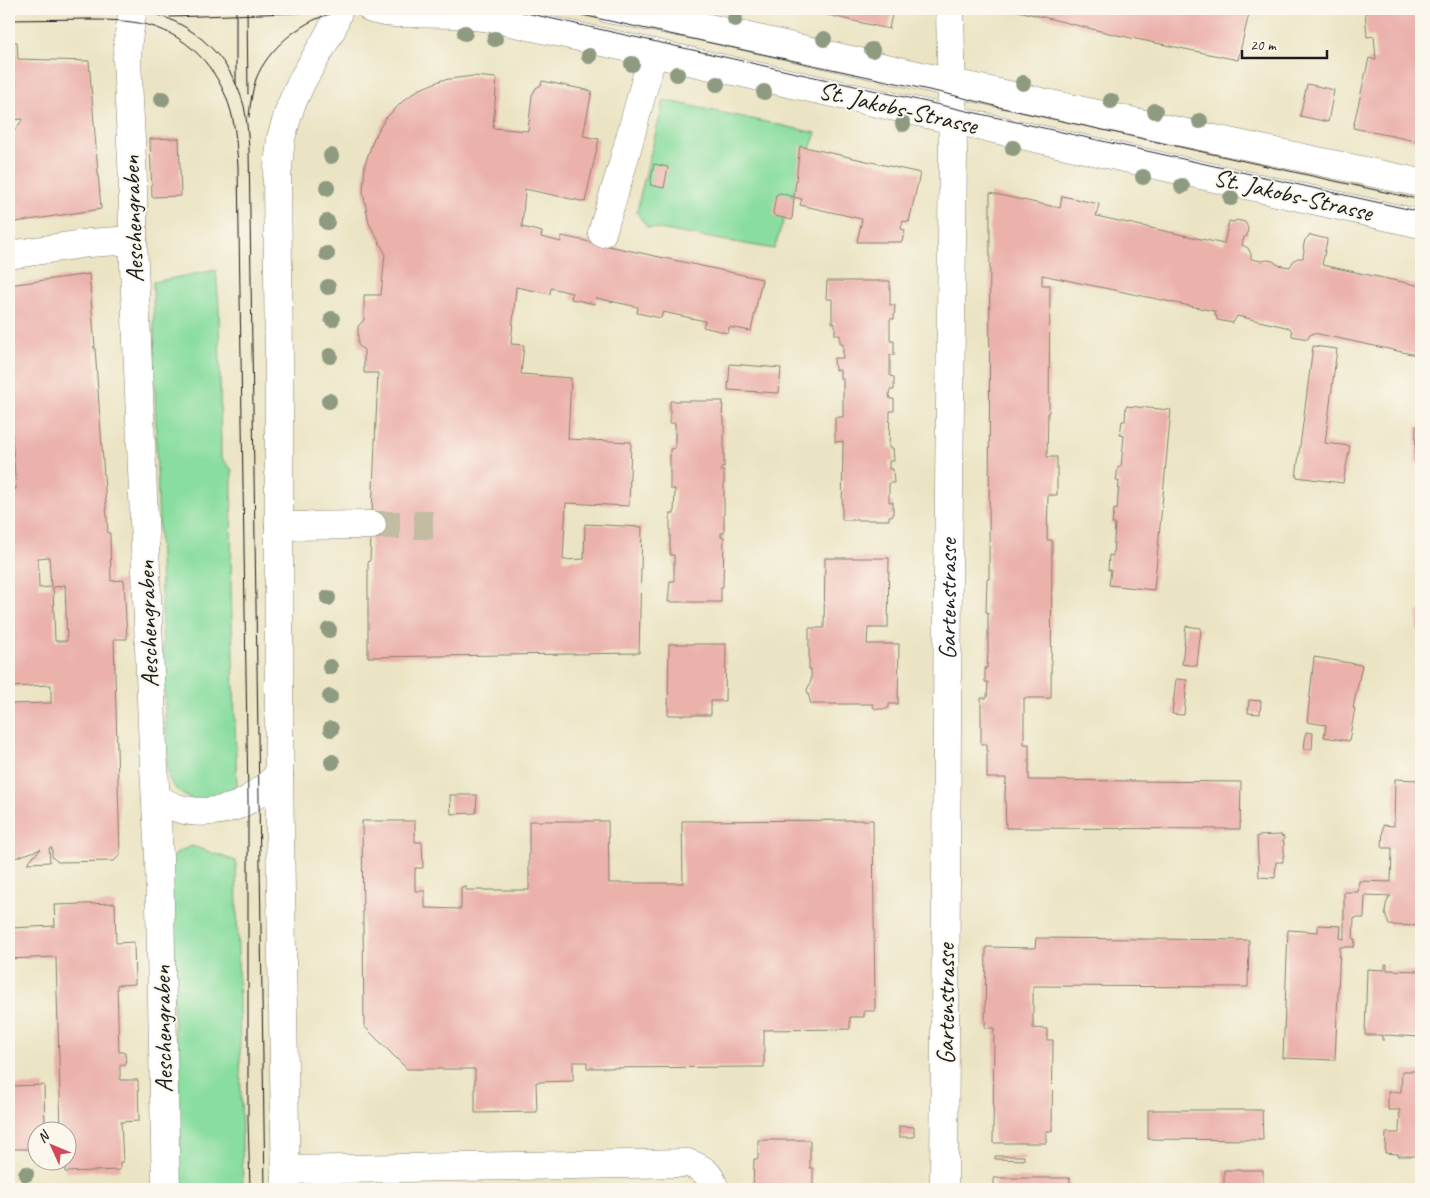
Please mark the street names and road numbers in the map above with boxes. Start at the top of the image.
street label: St. Jakobs-Strasse [816,74,982,142]
street label: Aeschengraben [115,154,151,283]
street label: St. Jakobs-Strasse [1211,161,1377,229]
street label: Gartenstrasse [931,536,964,660]
street label: Aeschengraben [130,559,166,688]
street label: Gartenstrasse [930,942,962,1064]
street label: Aeschengraben [146,964,180,1093]

